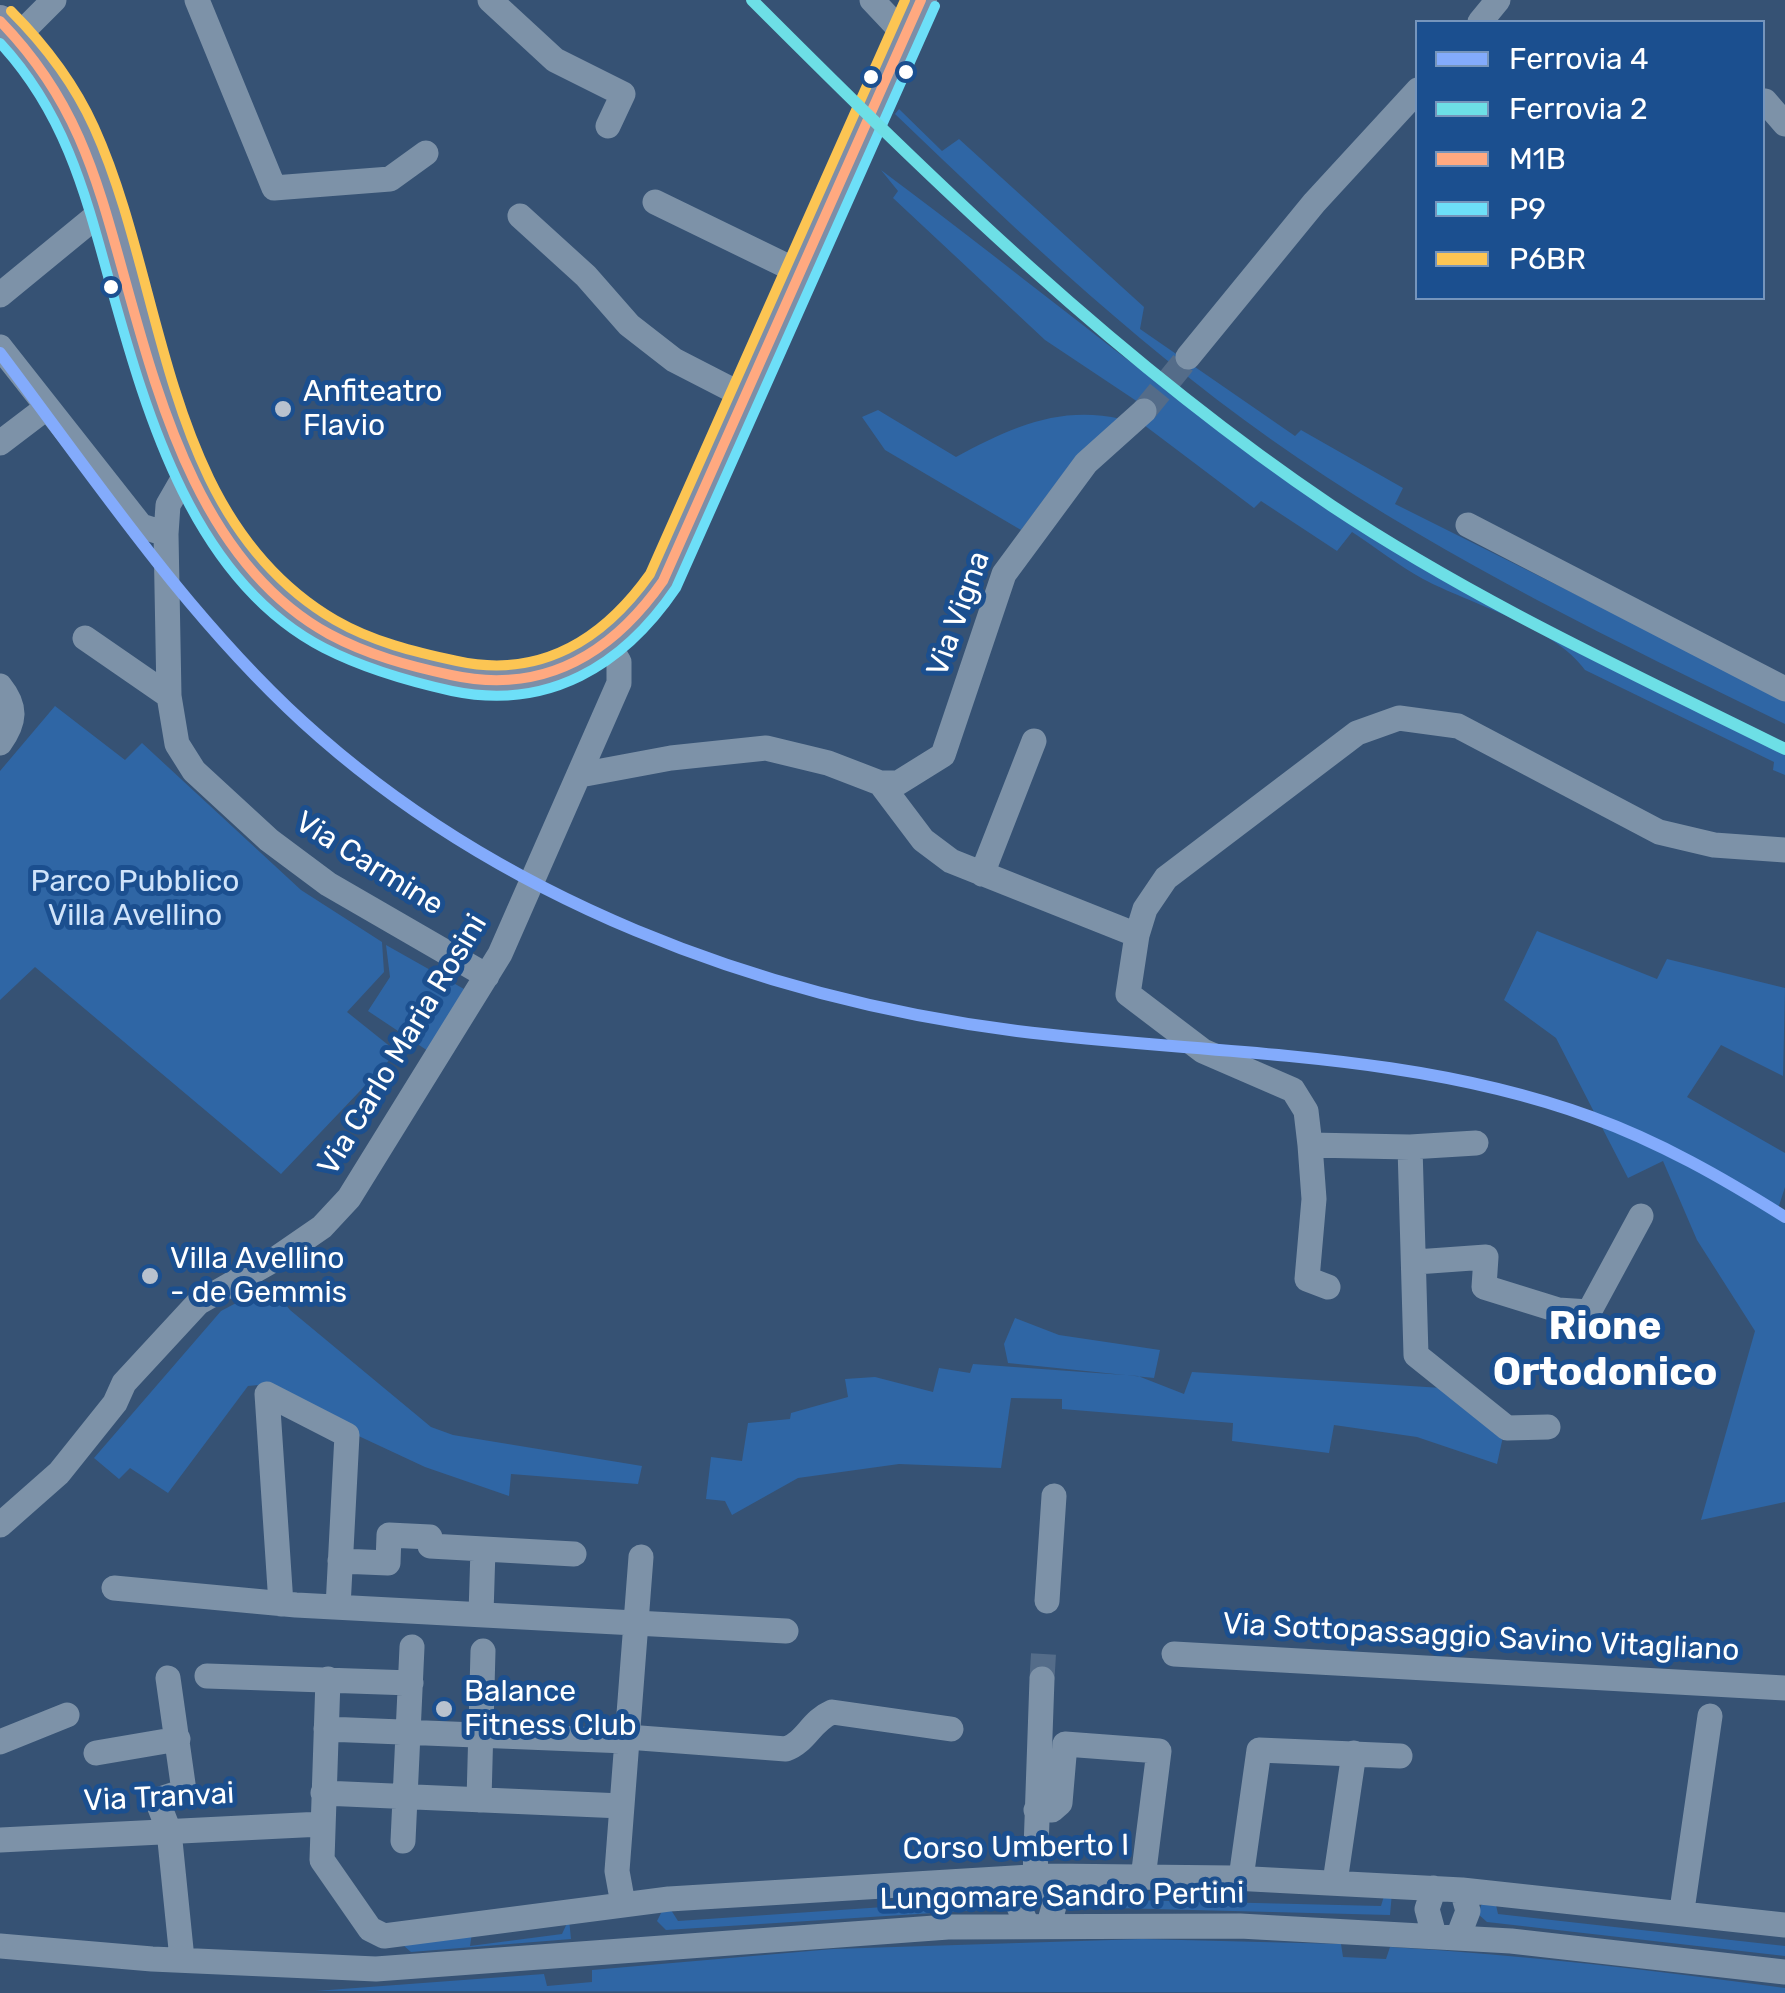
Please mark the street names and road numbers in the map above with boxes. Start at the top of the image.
street label: Via Vigna [920,547,998,681]
street label: Via Carmine [288,804,450,924]
street label: Via Carlo Maria Rosini [311,908,495,1182]
street label: Via Sottopassaggio Savino Vitagliano [1222,1606,1740,1670]
street label: Via Tranvai [83,1776,235,1820]
street label: Corso Umberto I [902,1828,1130,1868]
street label: Lungomare Sandro Pertini [879,1876,1245,1918]

